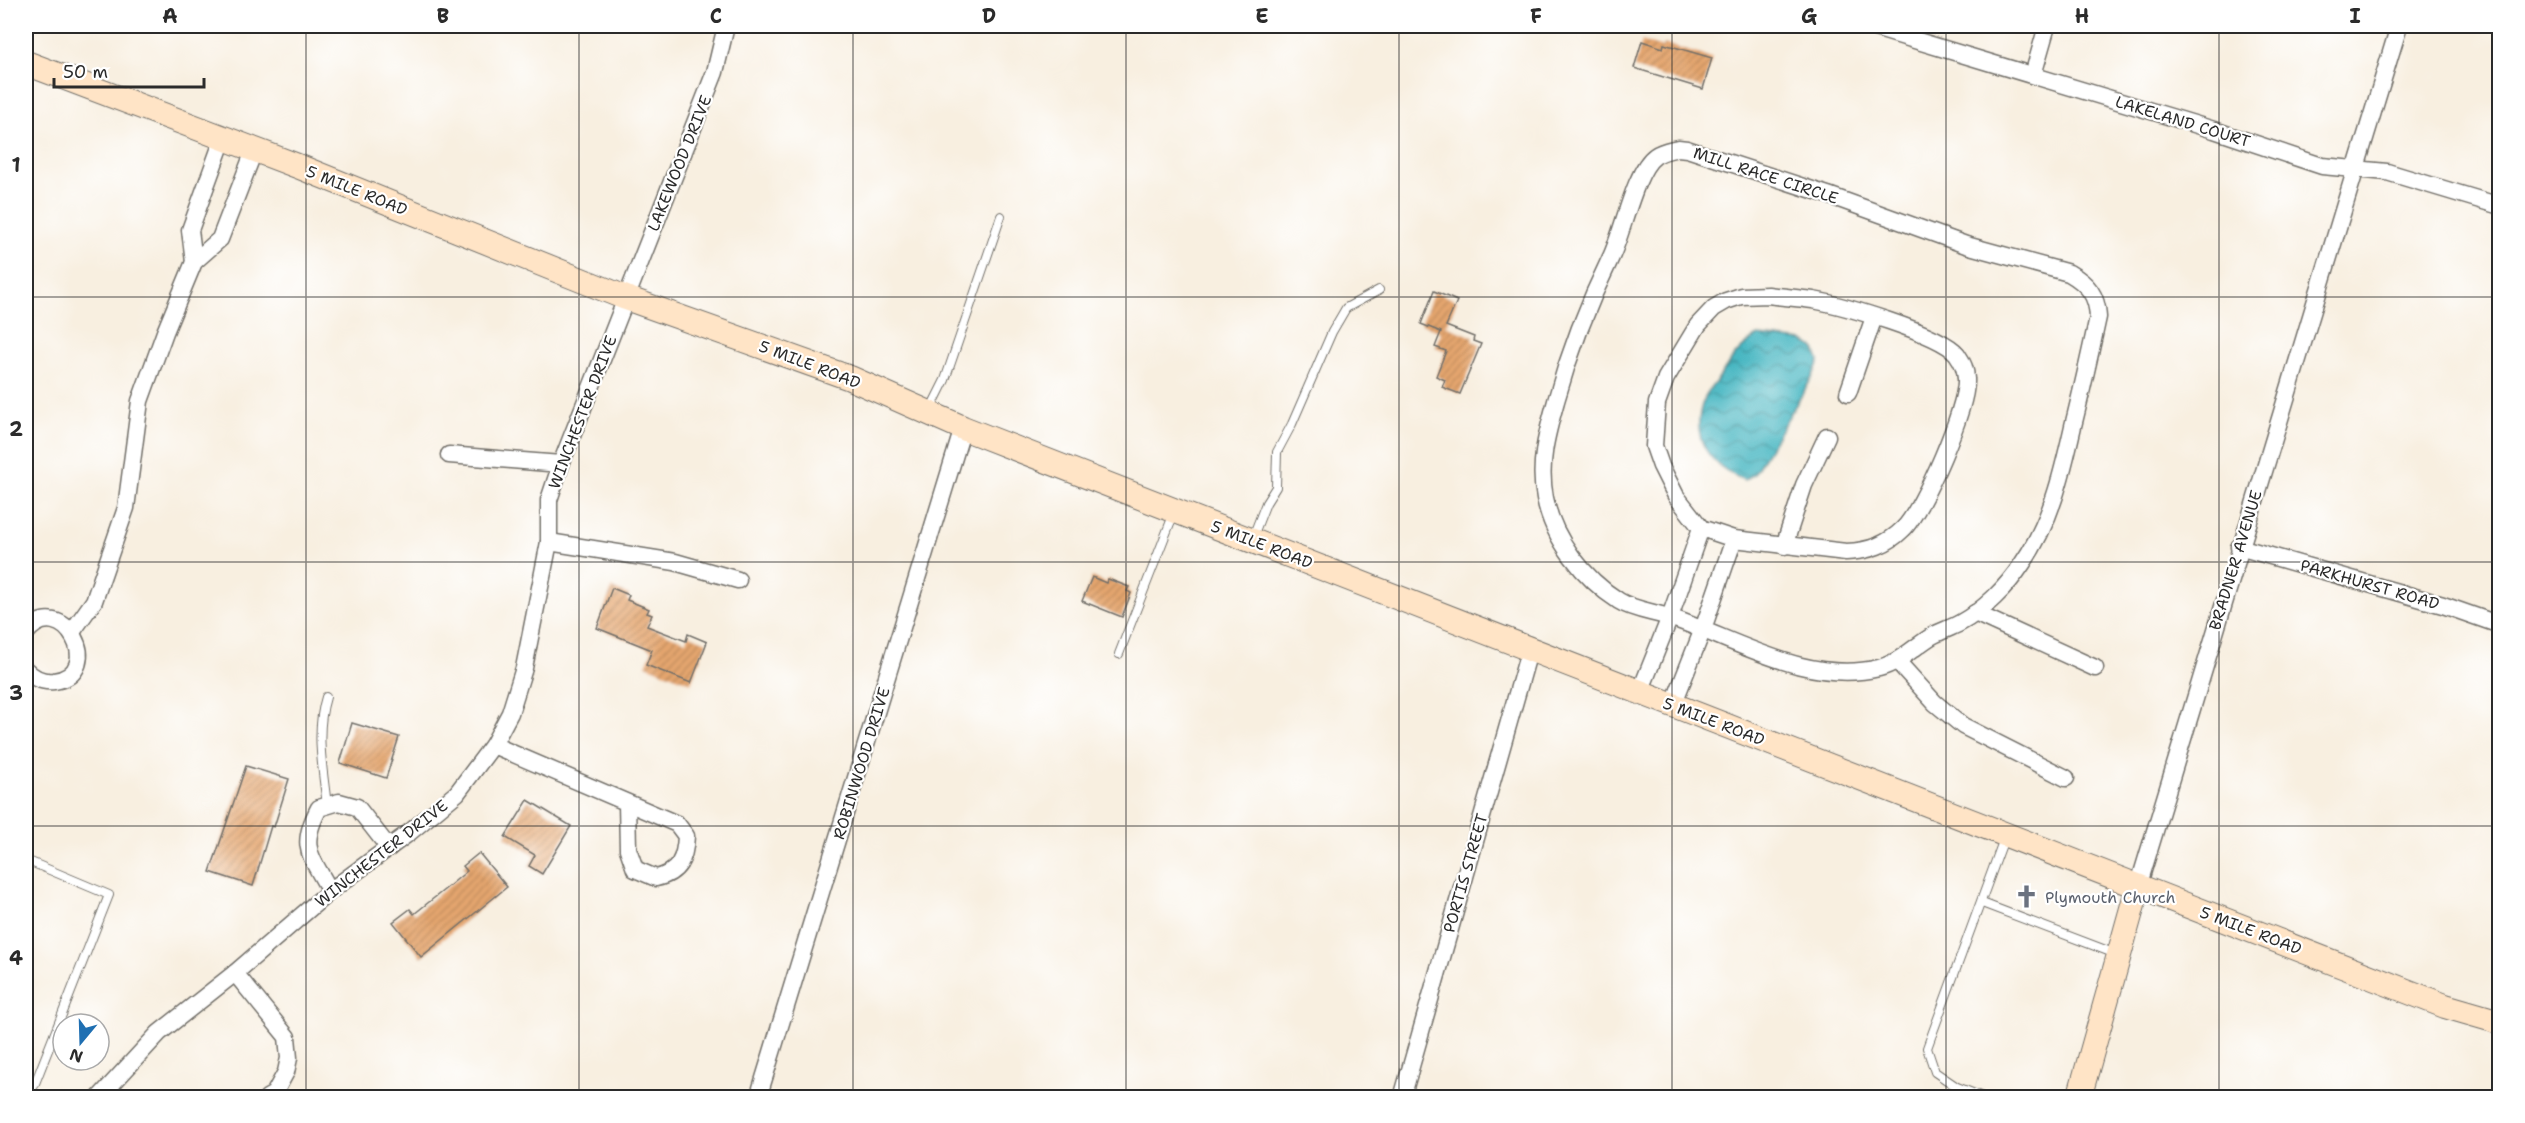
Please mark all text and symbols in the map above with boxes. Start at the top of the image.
text: A [162,3,178,29]
text: B [437,3,449,29]
text: C [710,3,722,29]
text: D [982,3,996,29]
text: E [1255,3,1269,29]
text: F [1530,3,1542,29]
text: G [1801,3,1817,29]
text: H [2075,3,2089,29]
text: I [2349,3,2361,29]
scale bar [54,51,204,89]
text: 50 m [63,60,108,84]
street label: LAKELAND COURT [2113,91,2253,152]
street label: LAKEWOOD DRIVE [643,92,716,234]
street label: MILL RACE CIRCLE [1691,142,1841,209]
text: 1 [11,152,21,178]
street label: 5 MILE ROAD [303,161,410,220]
street label: WINCHESTER DRIVE [543,332,621,492]
street label: 5 MILE ROAD [756,335,864,393]
text: 2 [9,416,23,442]
street label: BRADNER AVENUE [2204,487,2267,633]
street label: 5 MILE ROAD [1208,515,1316,573]
street label: PARKHURST ROAD [2298,555,2442,614]
text: 3 [9,680,23,706]
street label: ROBINWOOD DRIVE [828,684,895,842]
street label: 5 MILE ROAD [1660,692,1768,750]
street label: WINCHESTER DRIVE [311,795,452,912]
street label: PORTIS STREET [1438,811,1493,935]
church icon: Plymouth Church [2014,884,2040,910]
place label: Plymouth Church [2045,887,2176,908]
street label: 5 MILE ROAD [2197,901,2305,959]
text: 4 [9,945,23,971]
north arrow [51,1012,111,1072]
text: N [67,1044,86,1068]

